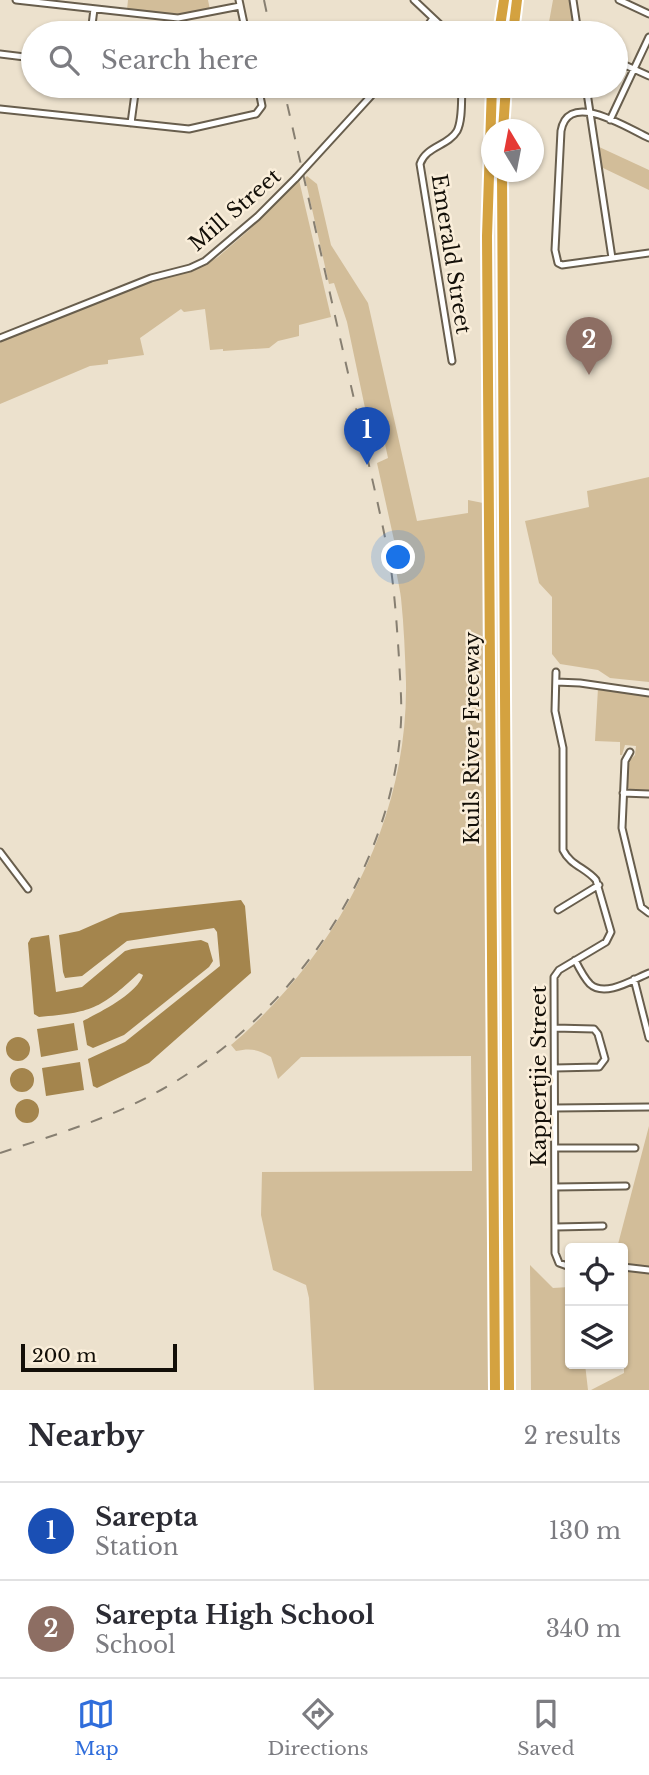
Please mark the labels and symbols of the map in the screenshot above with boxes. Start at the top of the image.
north arrow [481,119,544,182]
street label: Mill Street [184,163,286,257]
street label: Emerald Street [426,172,476,336]
pin: 2 [566,317,612,375]
pin: 1 [344,407,390,465]
your location [381,540,415,574]
street label: Kuils River Freeway [459,631,485,844]
street label: Kappertjie Street [526,985,552,1167]
scale bar [21,1341,177,1373]

